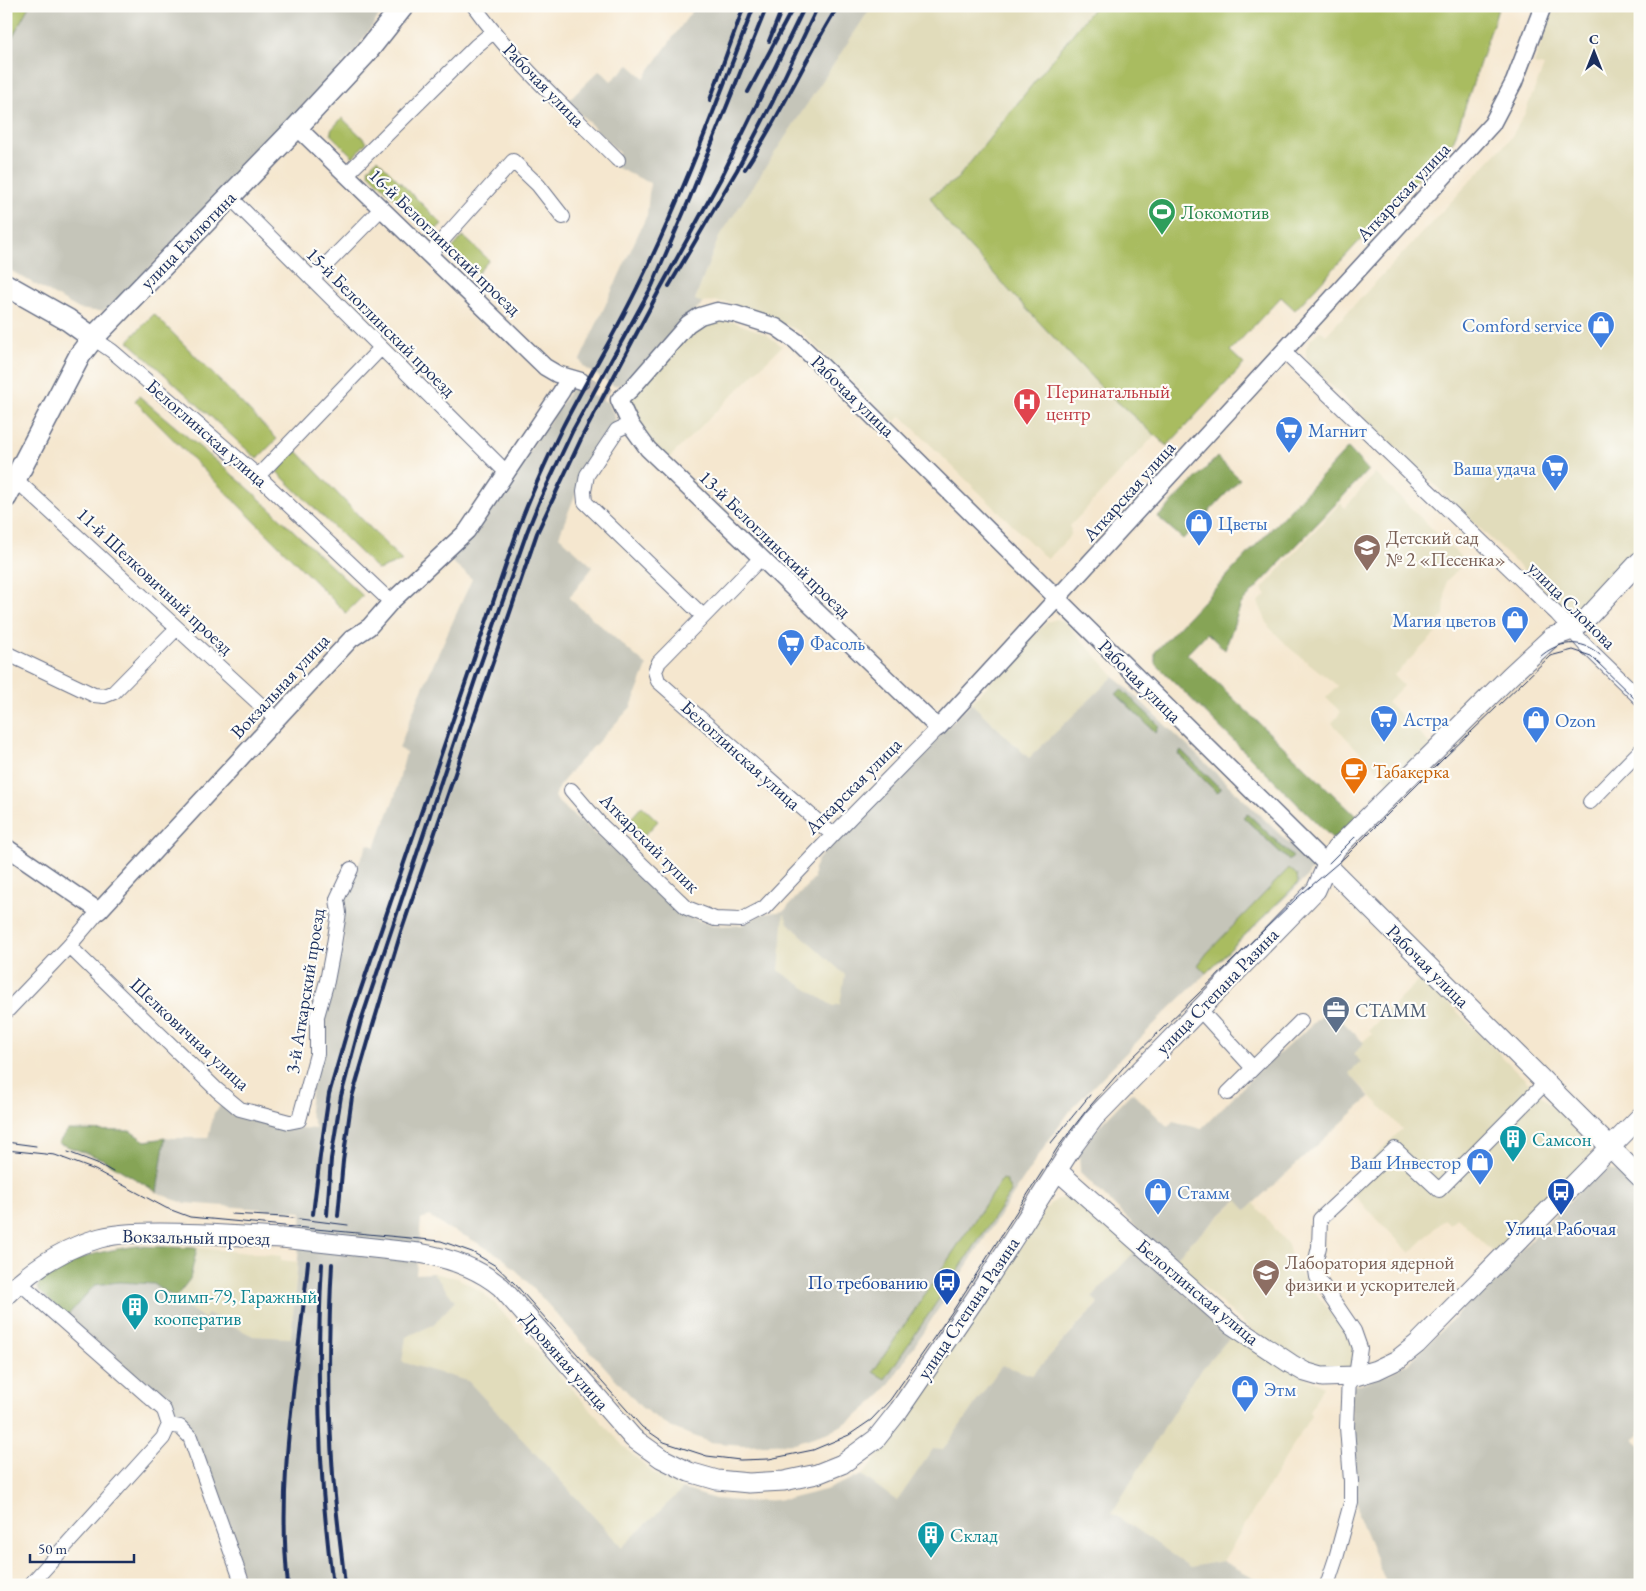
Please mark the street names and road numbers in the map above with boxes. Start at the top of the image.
street label: Рабочая улица [498,37,591,133]
street label: Аткарская улица [1350,137,1456,248]
street label: 16-й Белоглинский проезд [364,163,527,321]
street label: улица Емлютина [135,185,242,295]
street label: 15-й Белоглинский проезд [301,242,462,403]
street label: Рабочая улица [805,350,901,443]
street label: Белоглинская улица [141,373,273,493]
street label: Аткарская улица [1077,435,1181,547]
street label: 13-й Белоглинский проезд [694,465,857,623]
street label: 11-й Шелковичный проезд [71,502,239,660]
street label: улица Слонова [1522,555,1622,655]
street label: Вокзальная улица [225,628,335,744]
street label: Рабочая улица [1093,634,1187,728]
street label: Белоглинская улица [676,695,807,816]
street label: Аткарская улица [799,732,907,840]
street label: Аткарский тупик [594,787,705,898]
street label: 3-й Аткарский проезд [280,906,330,1075]
street label: Рабочая улица [1381,919,1475,1013]
street label: улица Степана Разина [1150,922,1284,1060]
street label: Шелковичная улица [125,972,256,1096]
street label: Вокзальный проезд [122,1223,271,1251]
street label: улица Степана Разина [911,1231,1025,1384]
street label: Белоглинская улица [1131,1233,1265,1351]
street label: Дровяная улица [515,1306,615,1416]

